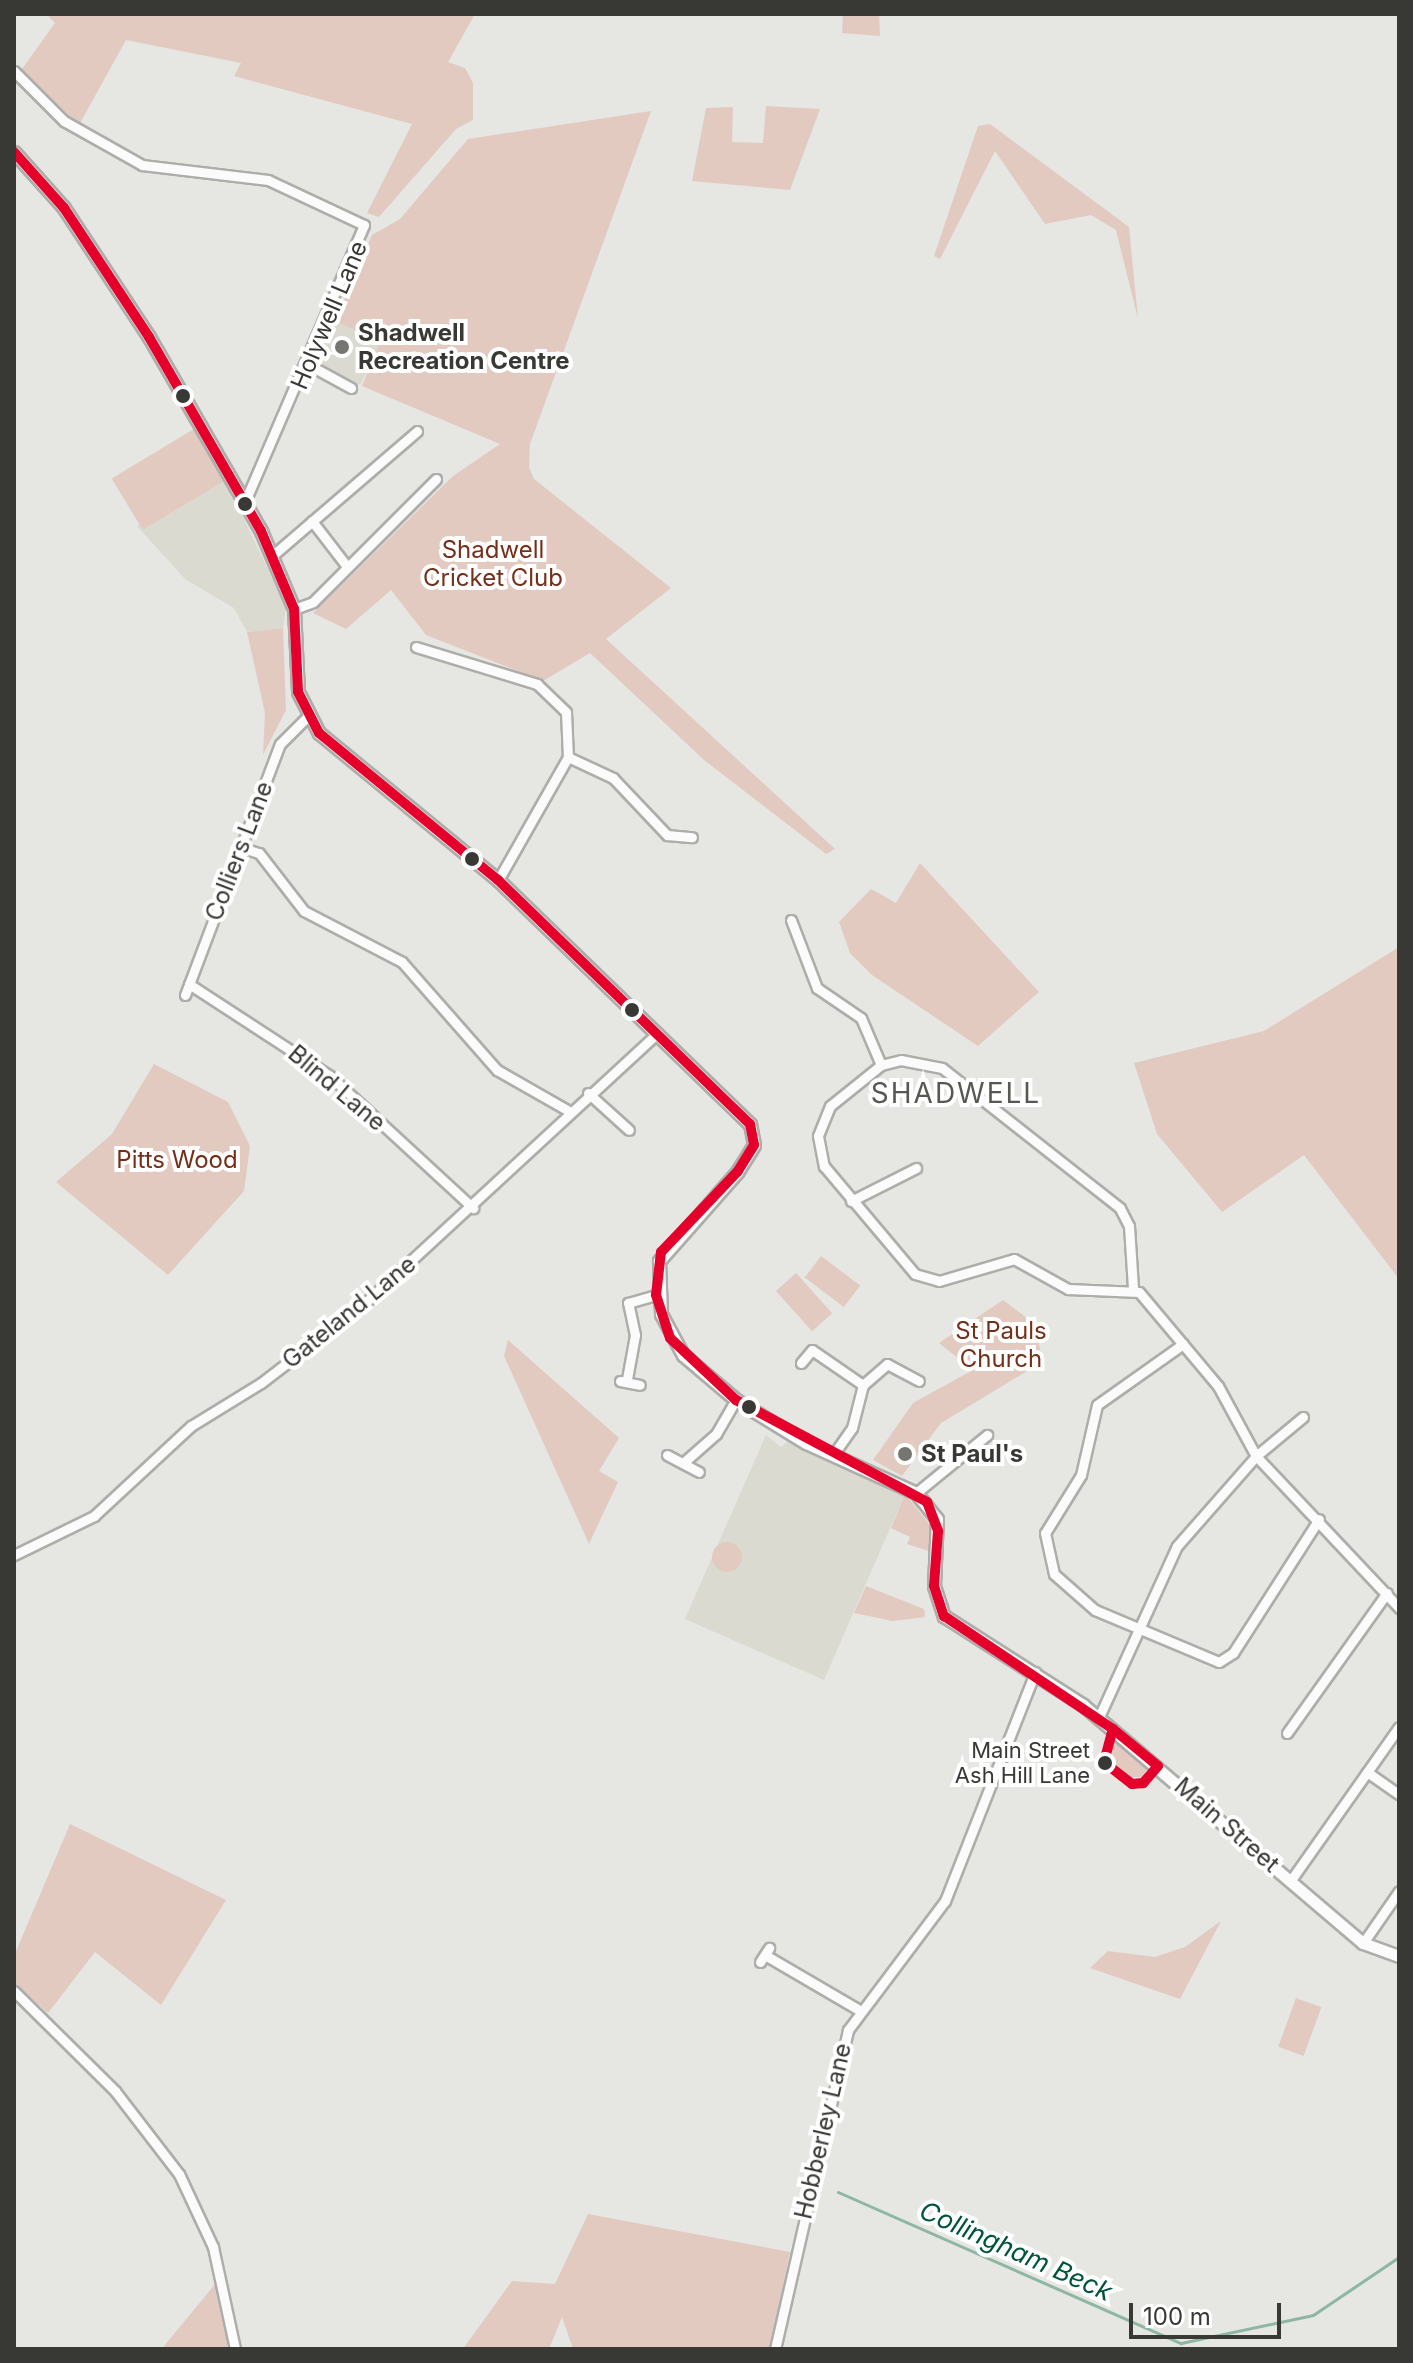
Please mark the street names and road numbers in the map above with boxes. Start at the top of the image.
street label: Holywell Lane [285,236,373,394]
street label: Colliers Lane [199,777,279,925]
street label: Blind Lane [282,1039,392,1137]
street label: Gateland Lane [277,1249,421,1375]
street label: Main Street [1169,1772,1285,1878]
street label: Hobberley Lane [789,2040,857,2222]

